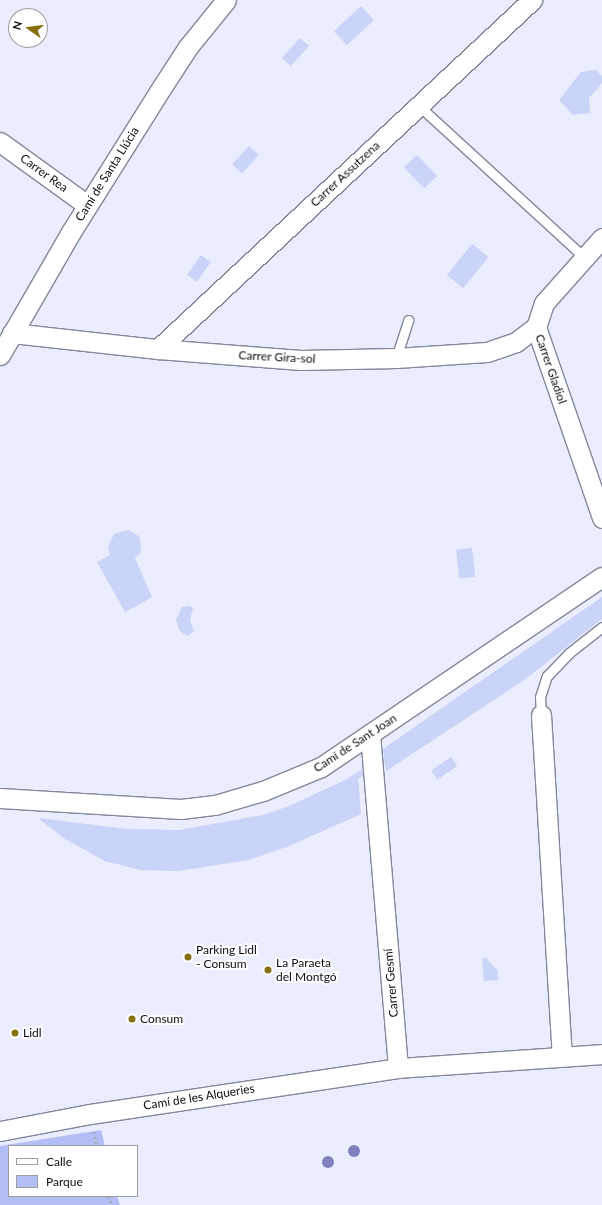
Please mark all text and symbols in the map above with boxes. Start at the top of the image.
north arrow [8,8,48,48]
text: N [10,20,24,31]
street label: Camí de Santa Llúcia [72,124,142,224]
street label: Carrer Assutzena [307,138,383,210]
street label: Carrer Rea [17,151,71,195]
street label: Carrer Gladiol [532,332,570,406]
street label: Carrer Gira-sol [238,348,316,366]
street label: Camí de Sant Joan [311,711,399,775]
place label: Parking Lidl - Consum [196,943,257,971]
street label: Carrer Gesmí [381,948,401,1018]
marker: Parking Lidl - Consum [183,952,193,962]
place label: La Paraeta del Montgó [276,956,337,984]
marker: La Paraeta del Montgó [263,965,273,975]
place label: Consum [140,1012,183,1026]
marker: Consum [127,1014,137,1024]
place label: Lidl [23,1026,42,1040]
marker: Lidl [10,1028,20,1038]
street label: Camí de les Alqueries [142,1081,256,1113]
legend [8,1145,138,1197]
text: Calle [46,1154,72,1169]
text: Parque [46,1174,83,1189]

